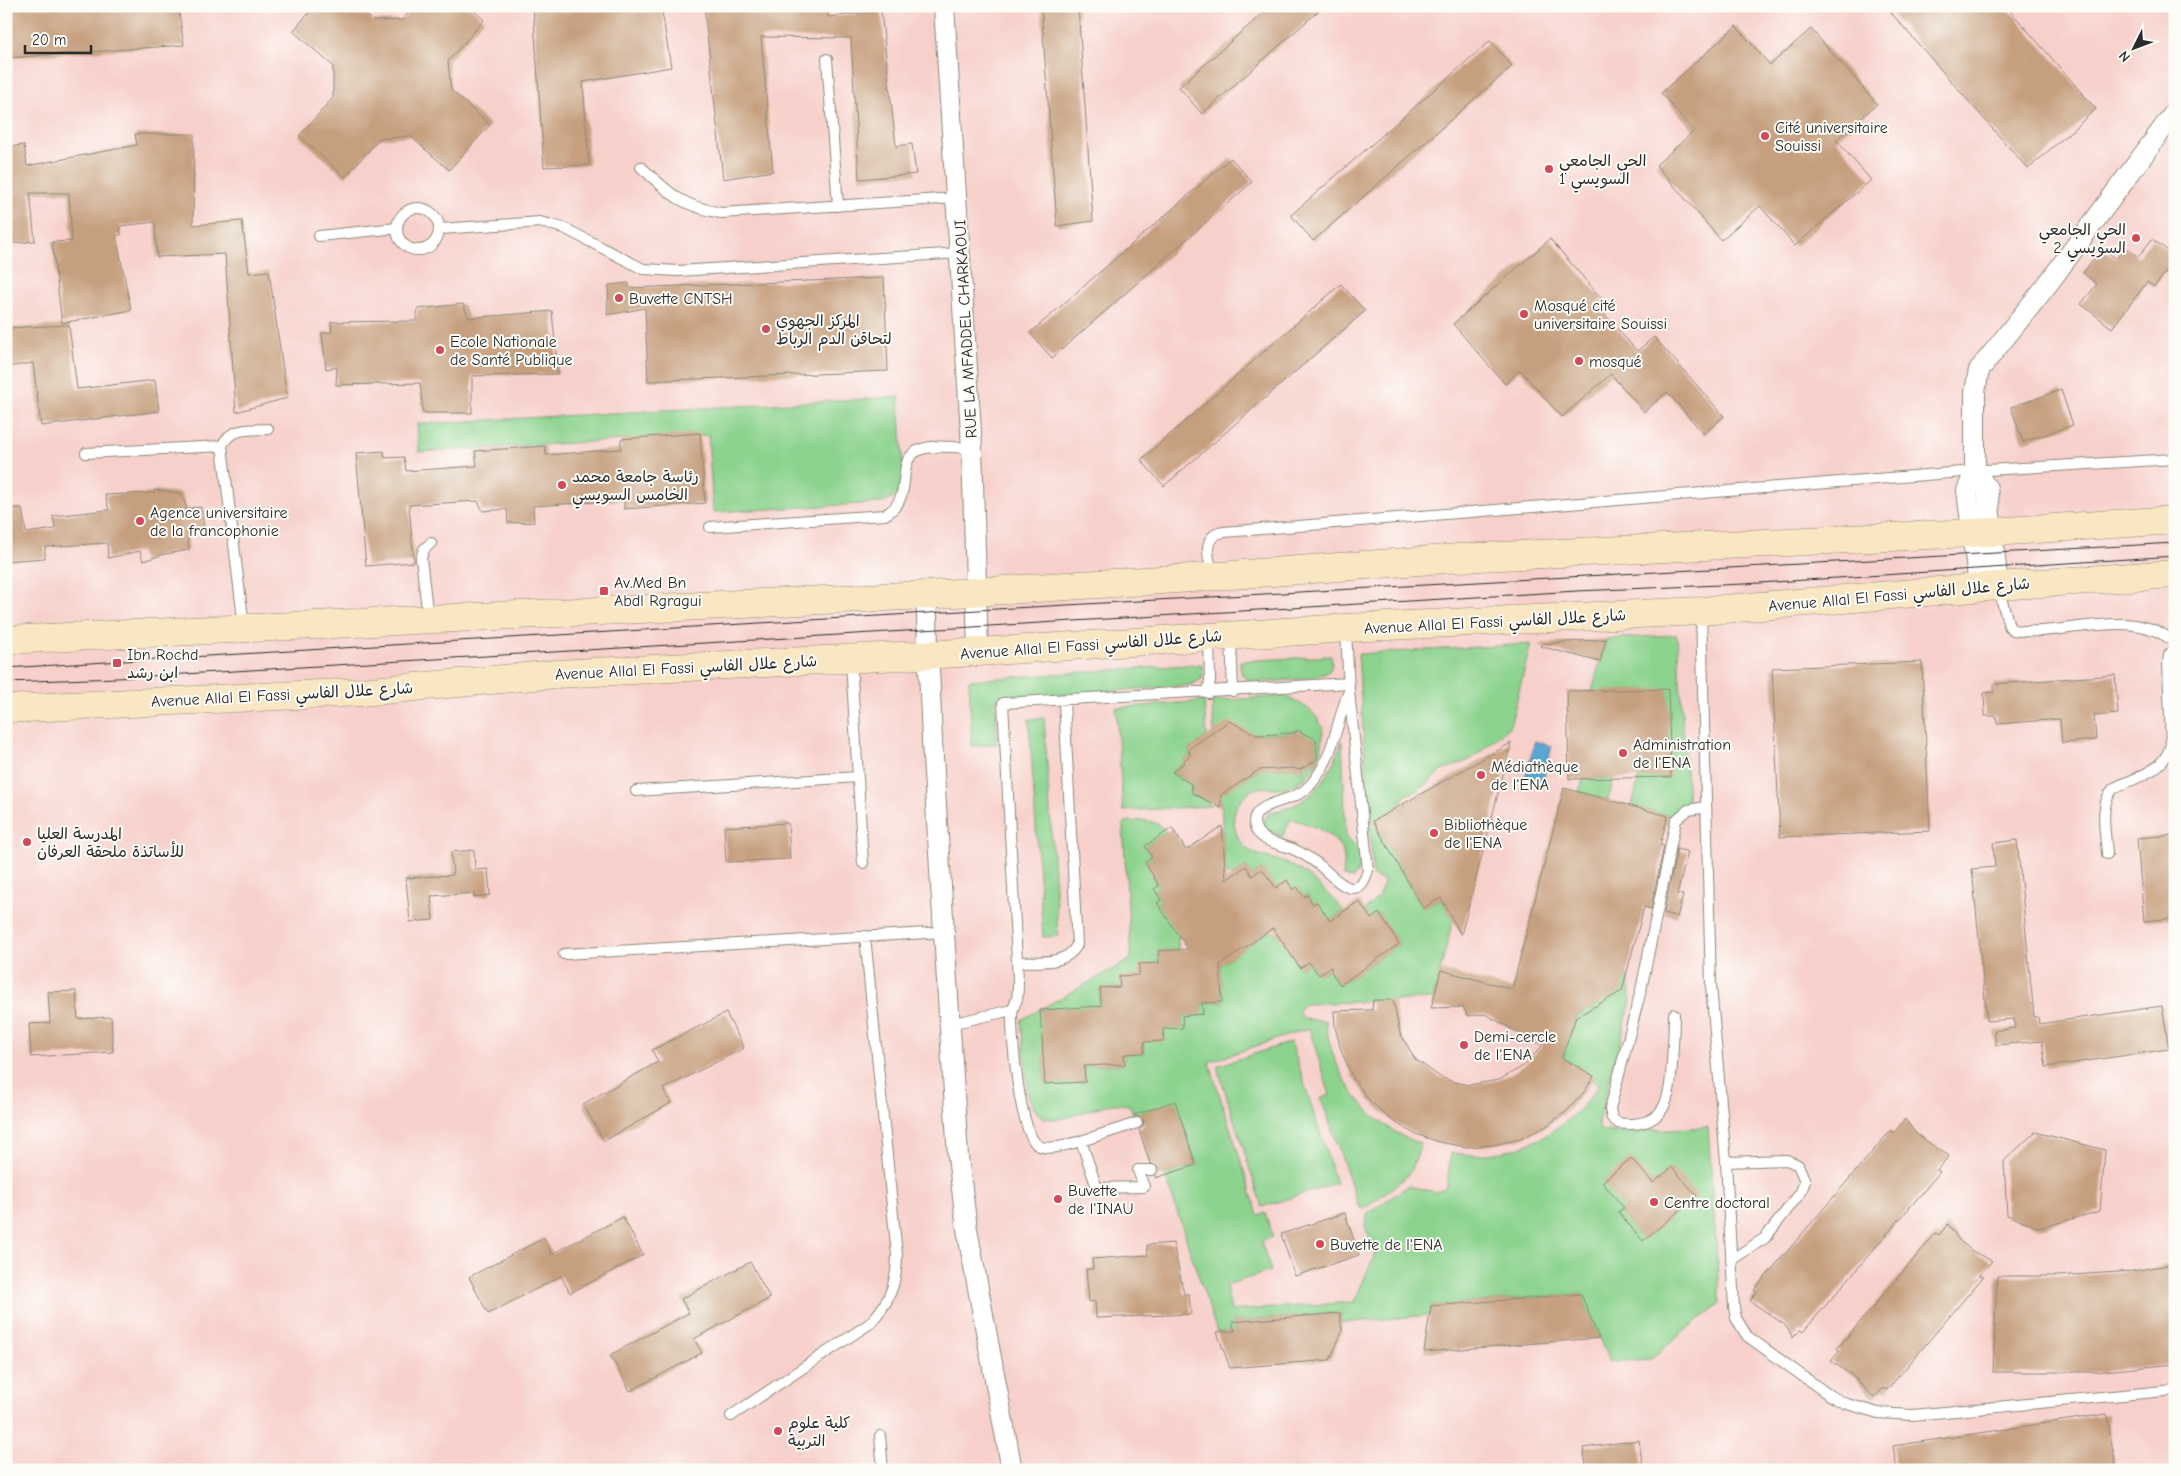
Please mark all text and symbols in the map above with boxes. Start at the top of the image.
scale bar [25,22,91,54]
north arrow [2108,22,2158,72]
text: 20 m [32,31,66,49]
text: N [2115,47,2134,65]
place label: Cité universitaire Souissi [1775,119,1888,155]
marker: Cité universitaire Souissi [1759,130,1771,142]
place label: الحي الجامعي السويسي 1 [1559,152,1646,193]
marker: الحي الجامعي السويسي 1 [1543,163,1555,175]
street label: RUE LA MFADDEL CHARKAOUI [951,219,981,439]
place label: الحي الجامعي السويسي 2 [2039,221,2126,262]
marker: الحي الجامعي السويسي 2 [2130,232,2142,244]
place label: Buvette CNTSH [629,290,733,308]
marker: Buvette CNTSH [613,292,625,304]
place label: Mosqué cité universitaire Souissi [1534,297,1667,333]
marker: Mosqué cité universitaire Souissi [1518,308,1530,320]
place label: المركز الجهوي لتحاقن الدم الرباط [776,312,892,351]
marker: المركز الجهوي لتحاقن الدم الرباط [760,323,772,335]
place label: Ecole Nationale de Santé Publique [450,333,573,369]
marker: Ecole Nationale de Santé Publique [434,344,446,356]
place label: mosqué [1589,353,1642,371]
marker: mosqué [1573,355,1585,367]
place label: رئاسة جامعة محمد الخامس السويسي [572,468,699,509]
marker: رئاسة جامعة محمد الخامس السويسي [556,479,568,491]
place label: Agence universitaire de la francophonie [150,504,287,540]
marker: Agence universitaire de la francophonie [134,515,146,527]
place label: Av.Med Bn Abdl Rgragui [614,574,702,610]
street label: Avenue Allal El Fassi شارع علال الفاسي [1767,575,2031,620]
marker: Av.Med Bn Abdl Rgragui [598,585,610,597]
street label: Avenue Allal El Fassi شارع علال الفاسي [1363,606,1627,643]
street label: Avenue Allal El Fassi شارع علال الفاسي [959,627,1223,668]
place label: Ibn Rochd ابن رشد [127,646,199,682]
street label: Avenue Allal El Fassi شارع علال الفاسي [554,652,818,689]
marker: Ibn Rochd ابن رشد [111,657,123,669]
street label: Avenue Allal El Fassi شارع علال الفاسي [150,679,414,716]
place label: Administration de l'ENA [1633,736,1731,772]
marker: Administration de l'ENA [1617,747,1629,759]
place label: Médiathèque de l'ENA [1491,758,1578,794]
marker: Médiathèque de l'ENA [1475,769,1487,781]
place label: Bibliothèque de l'ENA [1444,816,1527,852]
place label: المدرسة العليا للأساتذة ملحقة العرفان [37,825,184,861]
marker: Bibliothèque de l'ENA [1428,827,1440,839]
marker: المدرسة العليا للأساتذة ملحقة العرفان [21,836,33,848]
place label: Demi-cercle de l'ENA [1474,1028,1556,1064]
marker: Demi-cercle de l'ENA [1458,1039,1470,1051]
place label: Buvette de l'INAU [1068,1182,1134,1218]
marker: Buvette de l'INAU [1052,1193,1064,1205]
place label: Centre doctoral [1664,1194,1770,1212]
marker: Centre doctoral [1648,1196,1660,1208]
place label: Buvette de l'ENA [1330,1236,1442,1254]
marker: Buvette de l'ENA [1314,1238,1326,1250]
place label: كلية علوم التربية [788,1414,850,1450]
marker: كلية علوم التربية [772,1425,784,1437]

